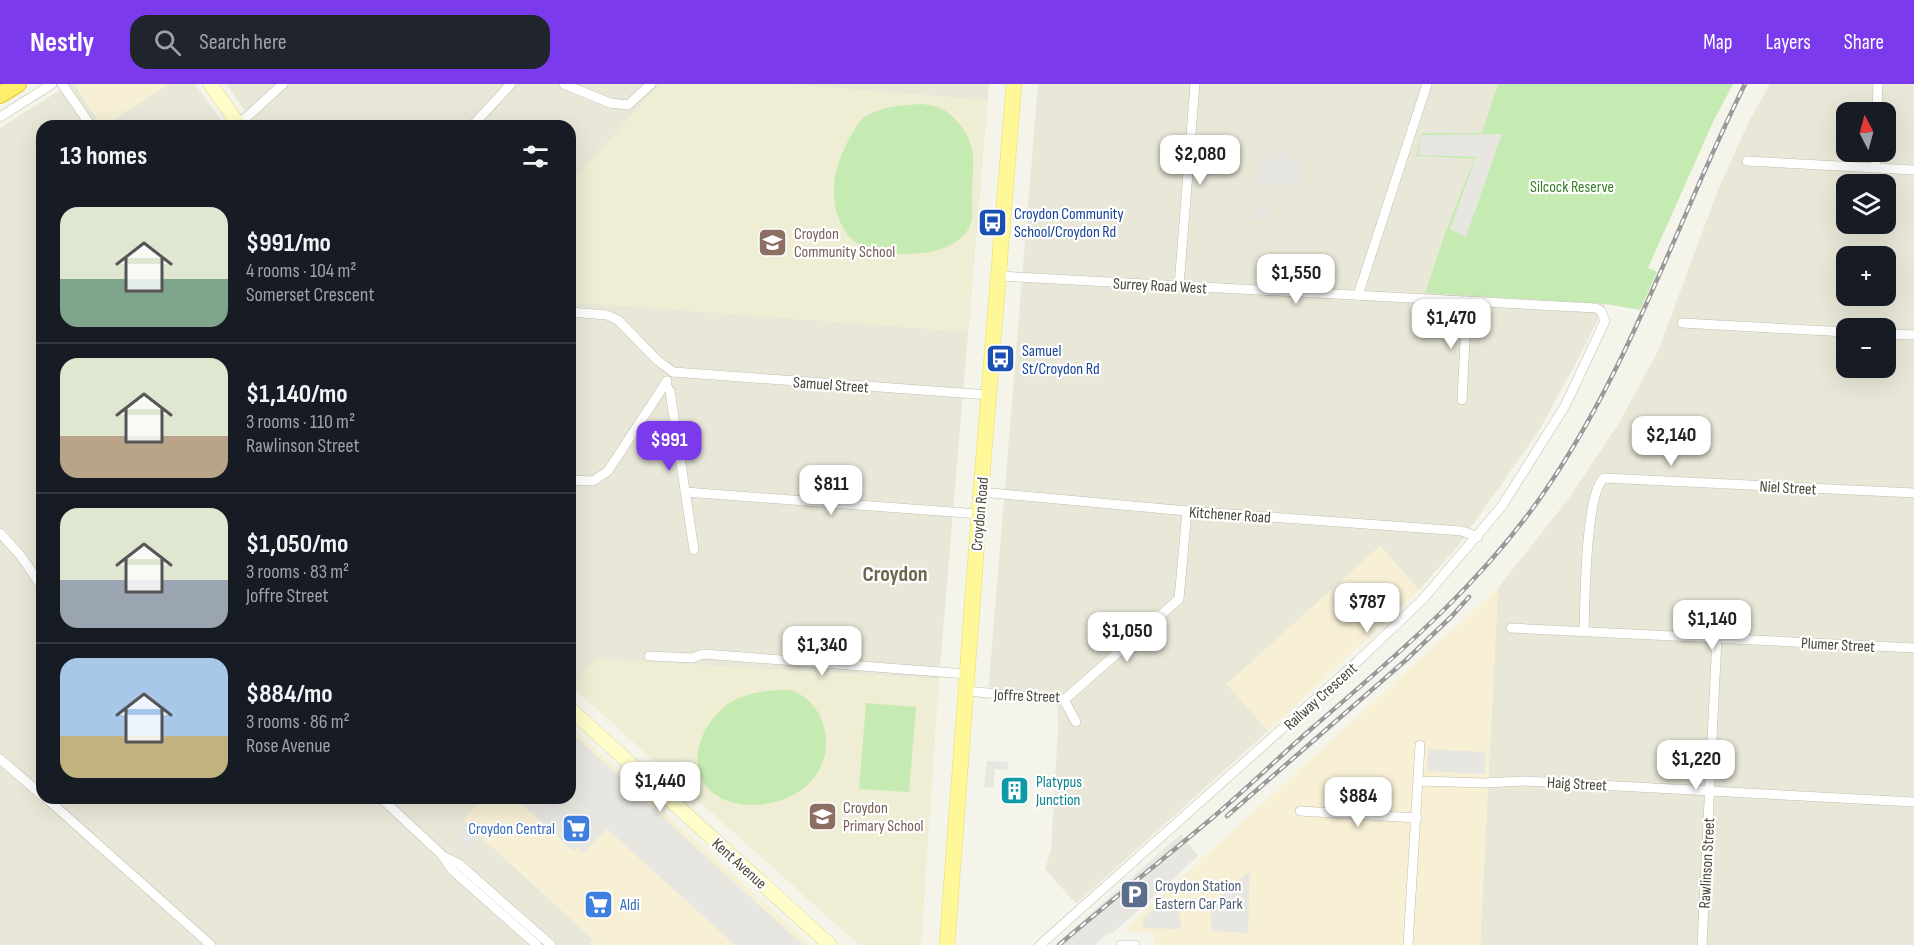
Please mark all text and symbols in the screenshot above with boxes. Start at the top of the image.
search box [130,15,550,69]
text: Nestly [30,26,94,59]
icon: search [151,26,184,59]
text: Search here [199,29,287,56]
text: Map [1703,30,1732,55]
text: Layers [1765,30,1811,55]
text: Share [1844,30,1884,55]
north arrow [1836,102,1896,162]
map controls [1836,102,1896,378]
pin: $2,080 [1151,135,1249,186]
icon: filters [519,140,552,173]
text: 13 homes [60,141,147,172]
text: $2,080 [1174,142,1226,166]
button: layers [1836,174,1896,234]
park label: Silcock Reserve [1530,178,1614,197]
place label: Croydon Community School/Croydon Rd [1014,205,1124,242]
bus stop icon: Croydon Community School/Croydon Rd [977,206,1009,238]
place label: Croydon Community School [794,225,895,262]
school or university icon: Croydon Community School [757,226,789,258]
text: $991/mo [246,228,331,259]
icon: home [108,231,180,303]
button: + [1836,246,1896,306]
pin: $1,550 [1247,254,1345,305]
text: 4 rooms · 104 m² [246,259,356,283]
text: $1,550 [1271,261,1321,285]
street label: Surrey Road West [1113,275,1207,298]
text: Somerset Crescent [246,283,375,307]
pin: $1,470 [1402,299,1500,350]
text: $1,470 [1426,306,1476,330]
button: − [1836,318,1896,378]
place label: Samuel St/Croydon Rd [1022,342,1100,379]
bus stop icon: Samuel St/Croydon Rd [985,343,1017,375]
street label: Samuel Street [792,373,869,398]
text: $1,140/mo [246,379,347,410]
icon: home [108,382,180,454]
text: 3 rooms · 110 m² [246,410,355,434]
pin: $2,140 [1622,416,1720,467]
pin: $991 [633,421,705,472]
text: $2,140 [1646,423,1696,447]
text: $991 [650,428,688,452]
text: Rawlinson Street [246,434,360,458]
pin: $811 [795,465,867,516]
text: $811 [813,472,849,496]
street label: Croydon Road [968,476,993,552]
street label: Niel Street [1759,478,1817,499]
street label: Kitchener Road [1188,503,1271,528]
text: $1,050/mo [246,529,348,560]
icon: home [108,532,180,604]
text: 3 rooms · 83 m² [246,560,349,584]
district label: Croydon [862,561,928,588]
pin: $787 [1331,583,1403,634]
text: Joffre Street [246,584,329,608]
text: $787 [1349,590,1385,614]
pin: $1,140 [1663,600,1761,651]
text: $1,140 [1687,607,1737,631]
pin: $1,050 [1078,612,1176,663]
text: $1,050 [1102,619,1152,643]
pin: $1,340 [773,626,871,677]
text: $1,340 [797,633,847,657]
street label: Plumer Street [1800,634,1875,657]
street label: Railway Crescent [1281,659,1362,735]
text: $884/mo [246,679,333,710]
icon: home [108,682,180,754]
street label: Joffre Street [993,686,1060,707]
text: 3 rooms · 86 m² [246,710,350,734]
text: Rose Avenue [246,734,331,758]
pin: $1,220 [1647,740,1745,791]
text: $1,220 [1671,747,1721,771]
pin: $1,440 [611,762,709,813]
text: $1,440 [634,769,686,793]
place label: Platypus Junction [1035,773,1082,810]
street label: Haig Street [1546,773,1607,796]
building icon: Platypus Junction [999,774,1031,806]
pin: $884 [1322,777,1394,828]
text: $884 [1339,784,1377,808]
place label: Croydon Primary School [843,799,924,836]
school or university icon: Croydon Primary School [806,800,838,832]
supermarket icon: Croydon Central [560,812,592,844]
street label: Rawlinson Street [1696,817,1719,909]
place label: Croydon Central [468,820,555,839]
street label: Kent Avenue [708,835,770,894]
place label: Croydon Station Eastern Car Park [1155,877,1243,914]
parking icon: Croydon Station Eastern Car Park [1118,878,1150,910]
supermarket icon: Aldi [583,888,615,920]
place label: Aldi [619,896,640,915]

